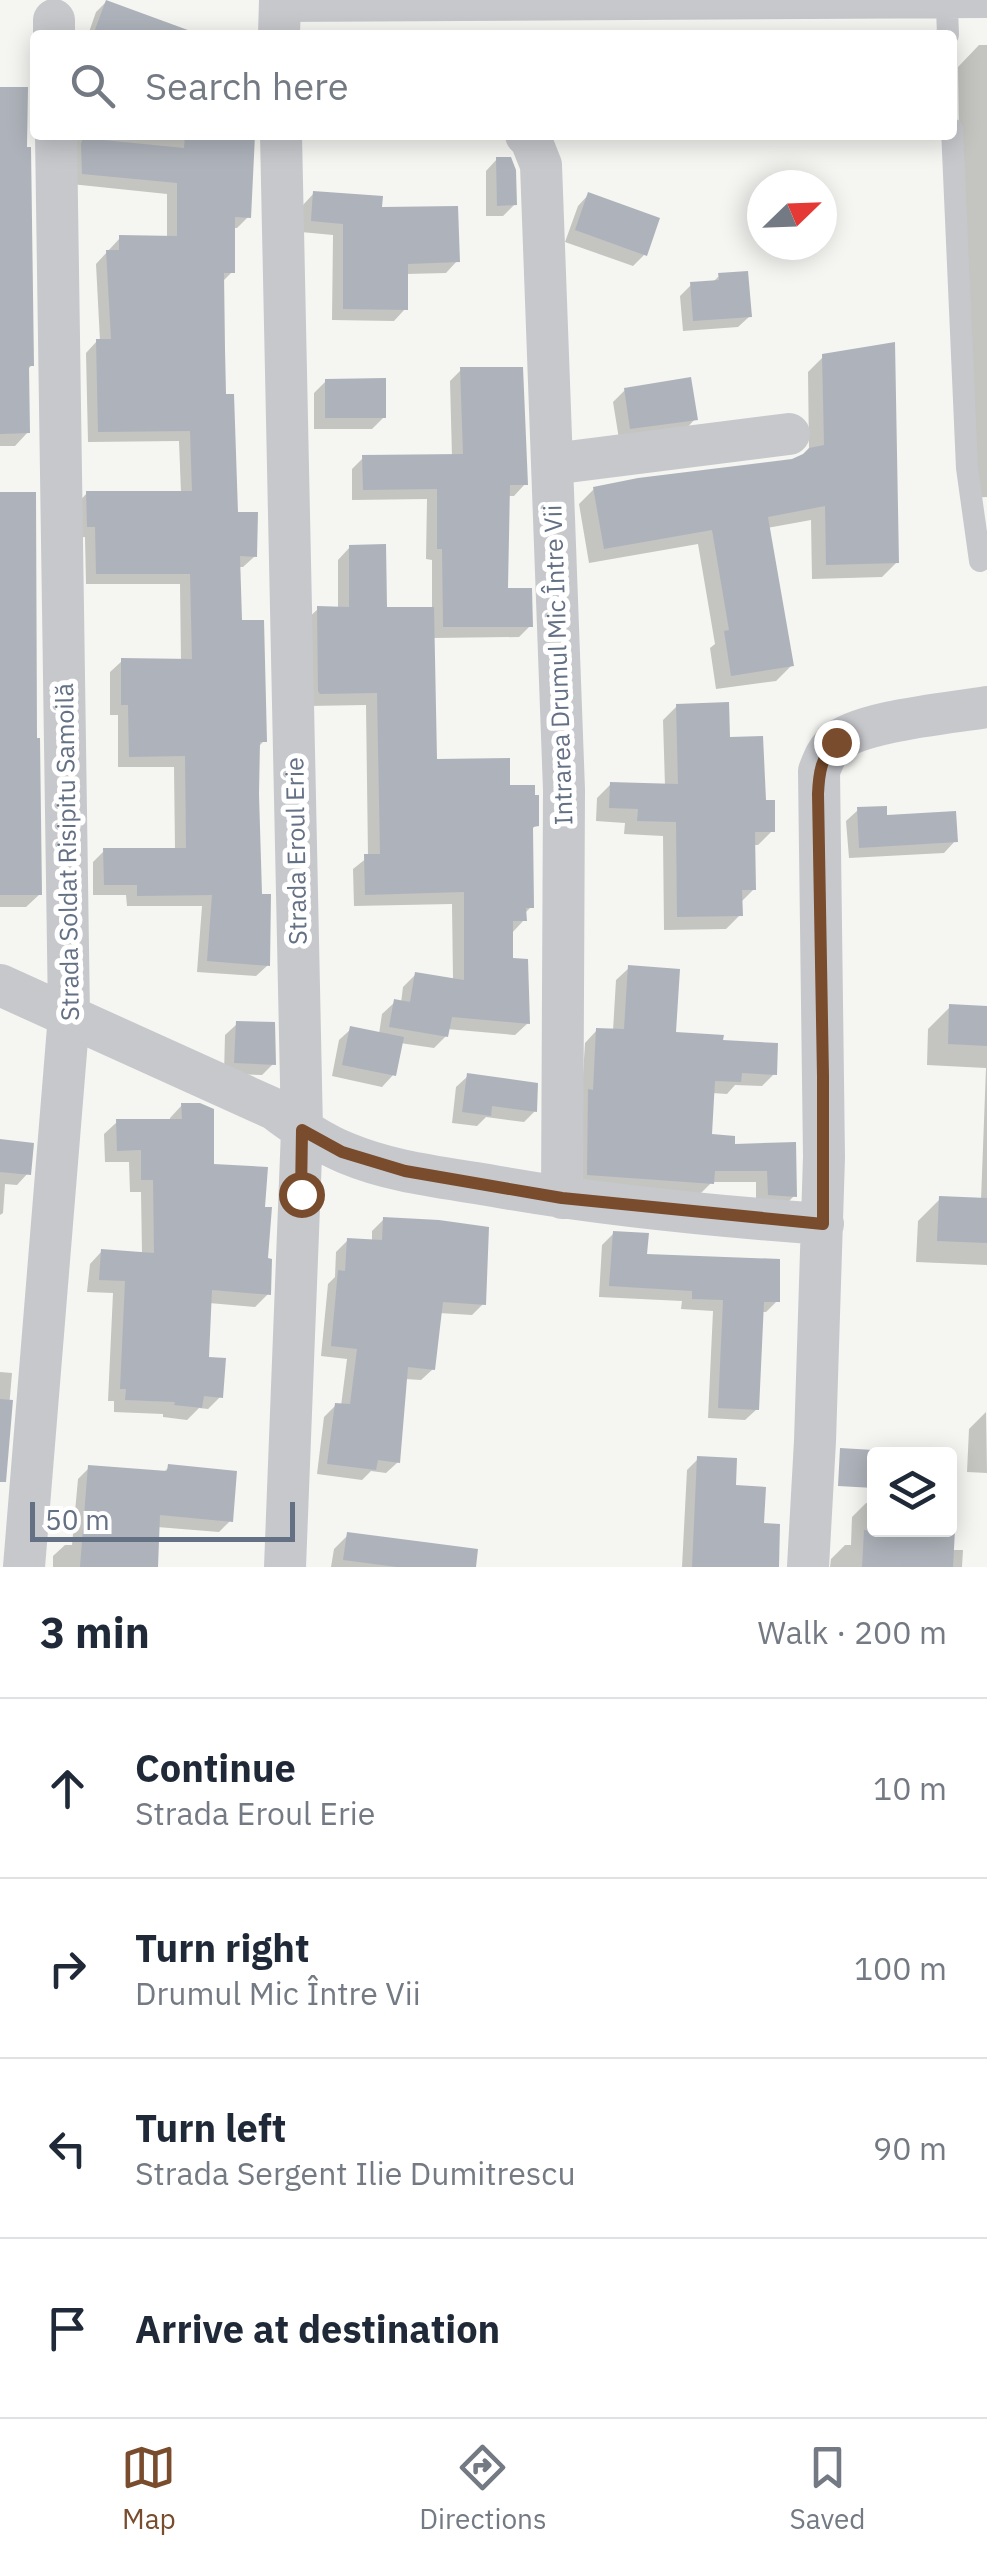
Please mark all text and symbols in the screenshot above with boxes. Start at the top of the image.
search box [30,30,957,140]
icon: search [65,58,120,113]
text: Search here [145,61,349,110]
north arrow [747,170,837,260]
street label: Intrarea Drumul Mic Între Vii [535,504,580,826]
street label: Strada Soldat Risipitu Samoilă [47,683,86,1021]
route end [814,720,860,766]
street label: Strada Eroul Erie [277,757,314,945]
route start [279,1172,325,1218]
map controls [867,1447,957,1537]
button: layers [867,1447,957,1537]
scale bar [30,1497,295,1542]
text: 50 m [45,1501,110,1538]
text: 3 min [40,1605,150,1660]
text: Walk · 200 m [758,1611,947,1653]
text: Continue [135,1743,296,1792]
icon: ahead [40,1761,95,1816]
text: 10 m [873,1767,947,1809]
text: Strada Eroul Erie [135,1792,375,1834]
text: Turn right [135,1923,310,1972]
icon: right [40,1941,95,1996]
text: 100 m [854,1947,947,1989]
text: Drumul Mic Între Vii [135,1972,421,2014]
text: Turn left [135,2103,286,2152]
icon: left [40,2121,95,2176]
text: 90 m [873,2127,947,2169]
text: Strada Sergent Ilie Dumitrescu [135,2152,576,2194]
icon: arrive [40,2301,95,2356]
text: Arrive at destination [135,2304,500,2353]
tab: Map [121,2440,176,2537]
tab: Directions [419,2440,547,2537]
tab: Saved [789,2440,866,2537]

